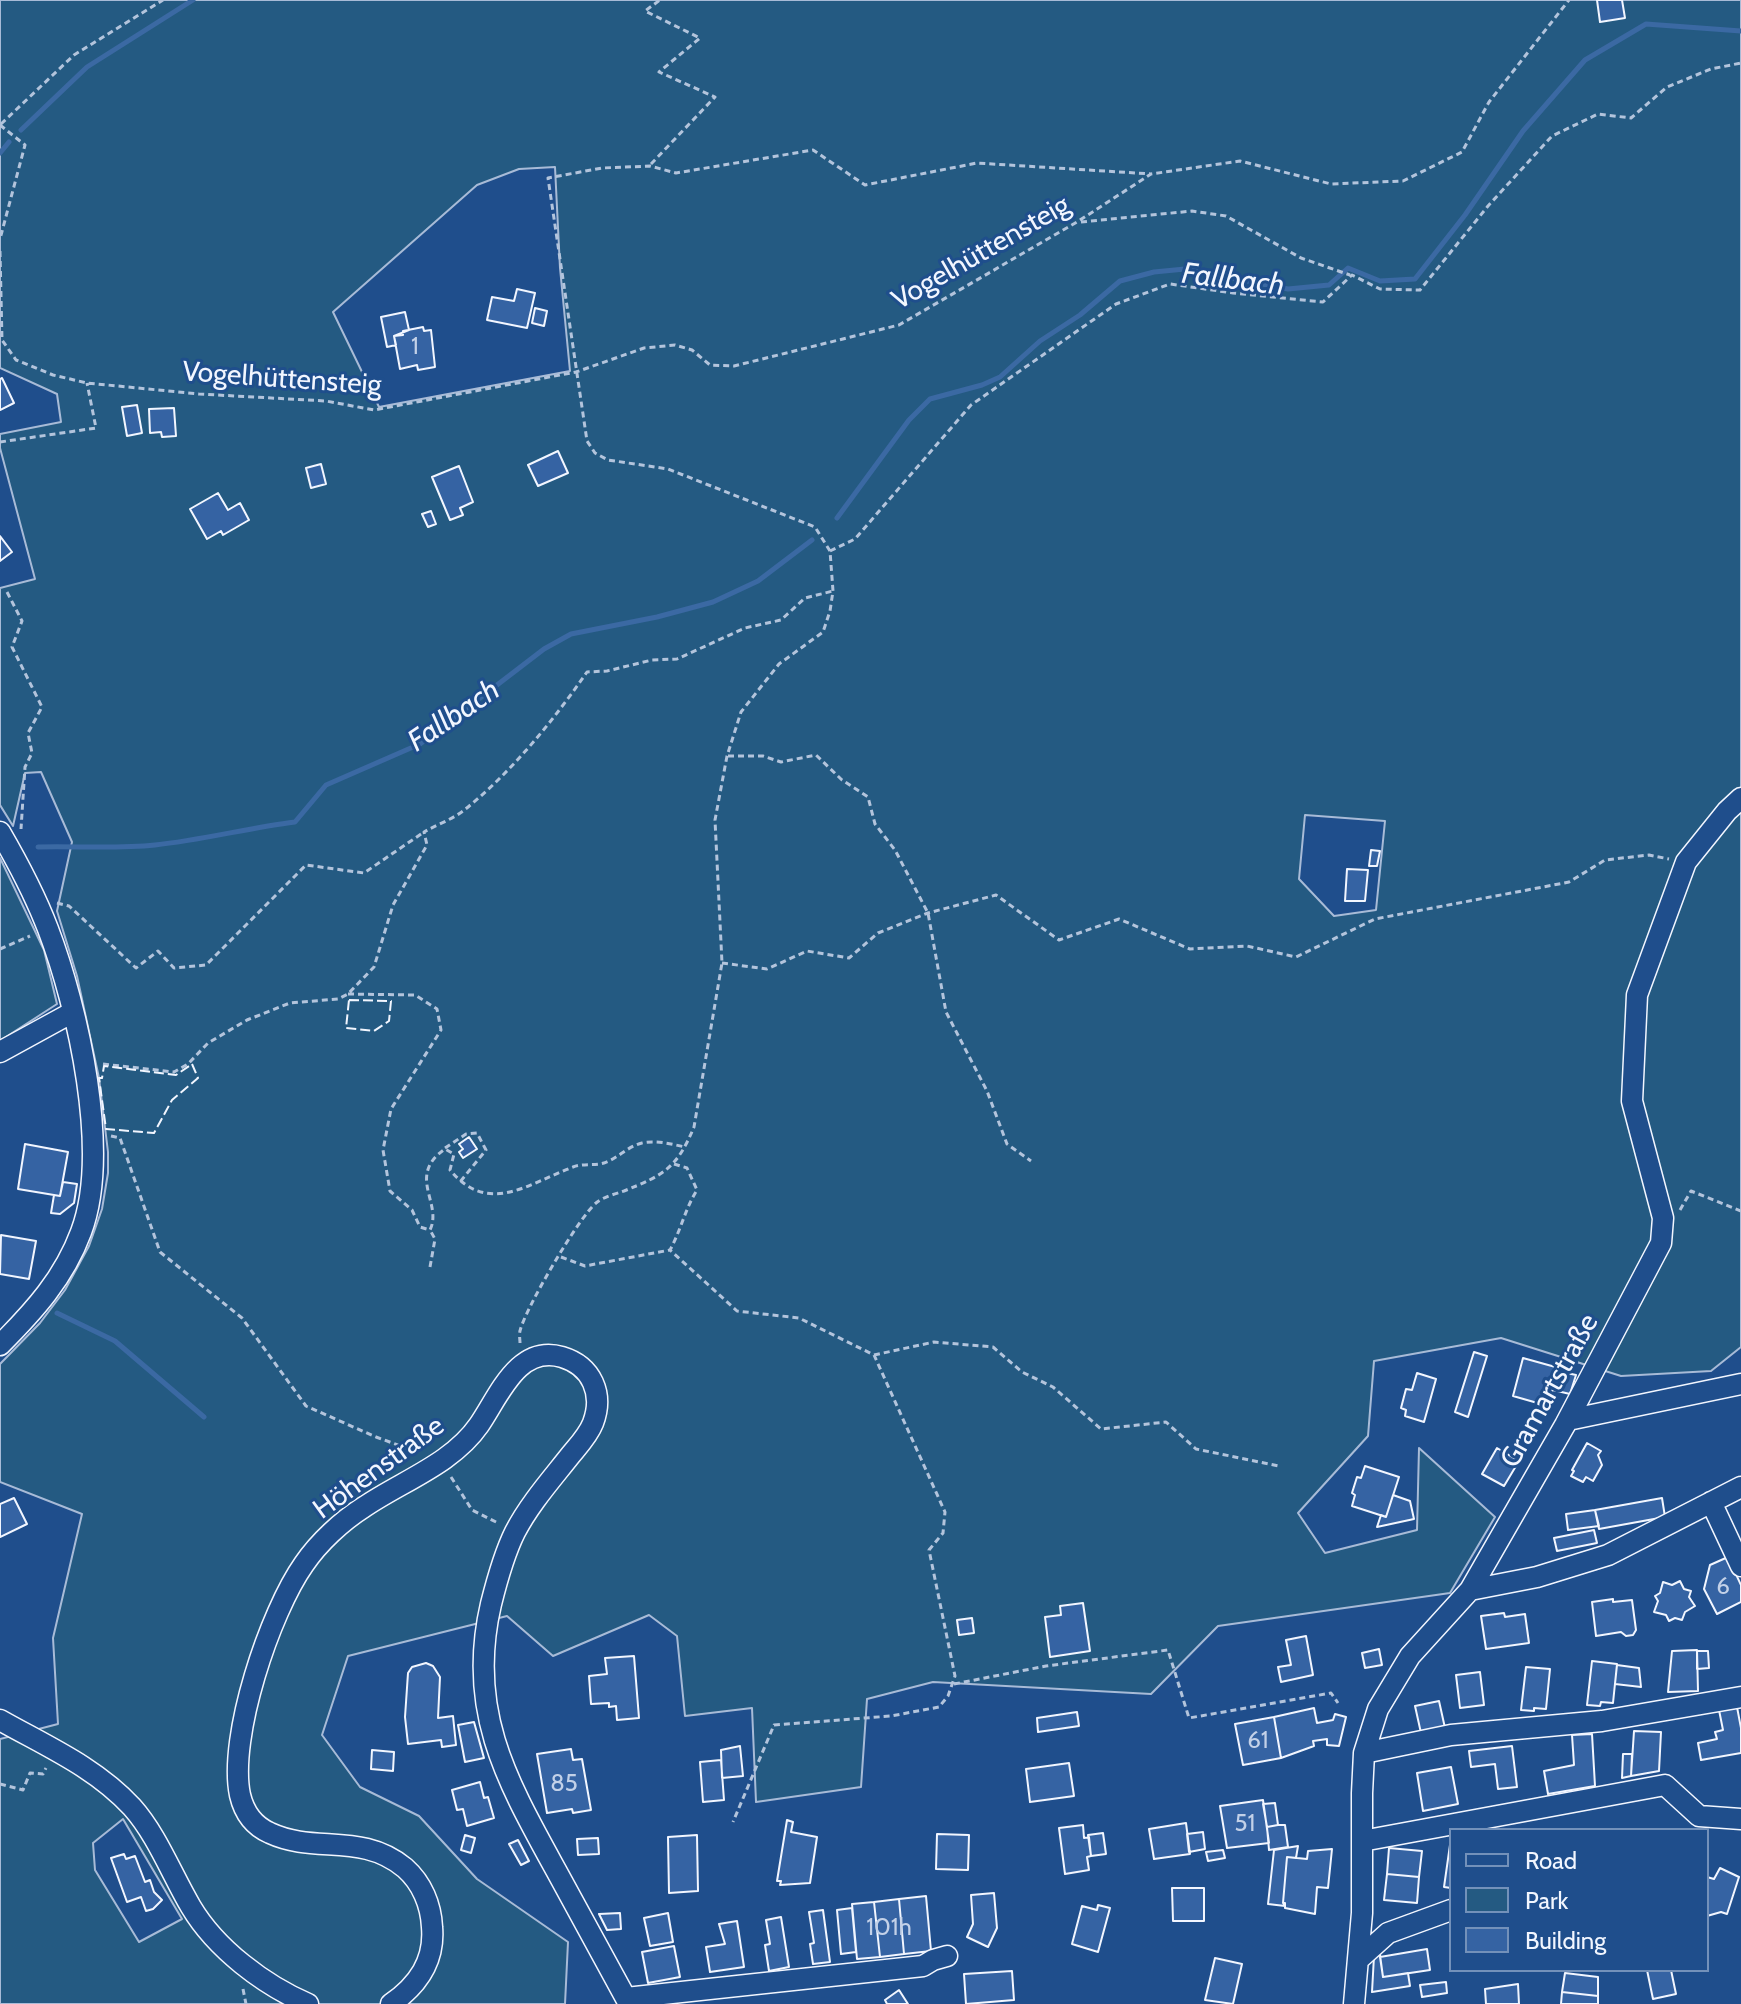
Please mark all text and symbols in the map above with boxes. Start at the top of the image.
street label: Vogelhüttensteig [886,189,1076,317]
water label: Fallbach [1180,256,1286,304]
house number: 1 [411,333,419,361]
street label: Vogelhüttensteig [181,355,383,403]
water label: Fallbach [401,672,507,760]
street label: Gramartstraße [1494,1308,1606,1474]
street label: Höhenstraße [307,1409,451,1527]
house number: 6 [1716,1573,1730,1601]
house number: 61 [1247,1727,1269,1755]
house number: 85 [550,1770,578,1798]
house number: 51 [1235,1810,1255,1838]
legend [1449,1828,1709,1972]
text: Road [1525,1846,1577,1875]
text: Park [1525,1886,1568,1915]
house number: 101h [866,1914,912,1942]
text: Building [1525,1926,1606,1955]

